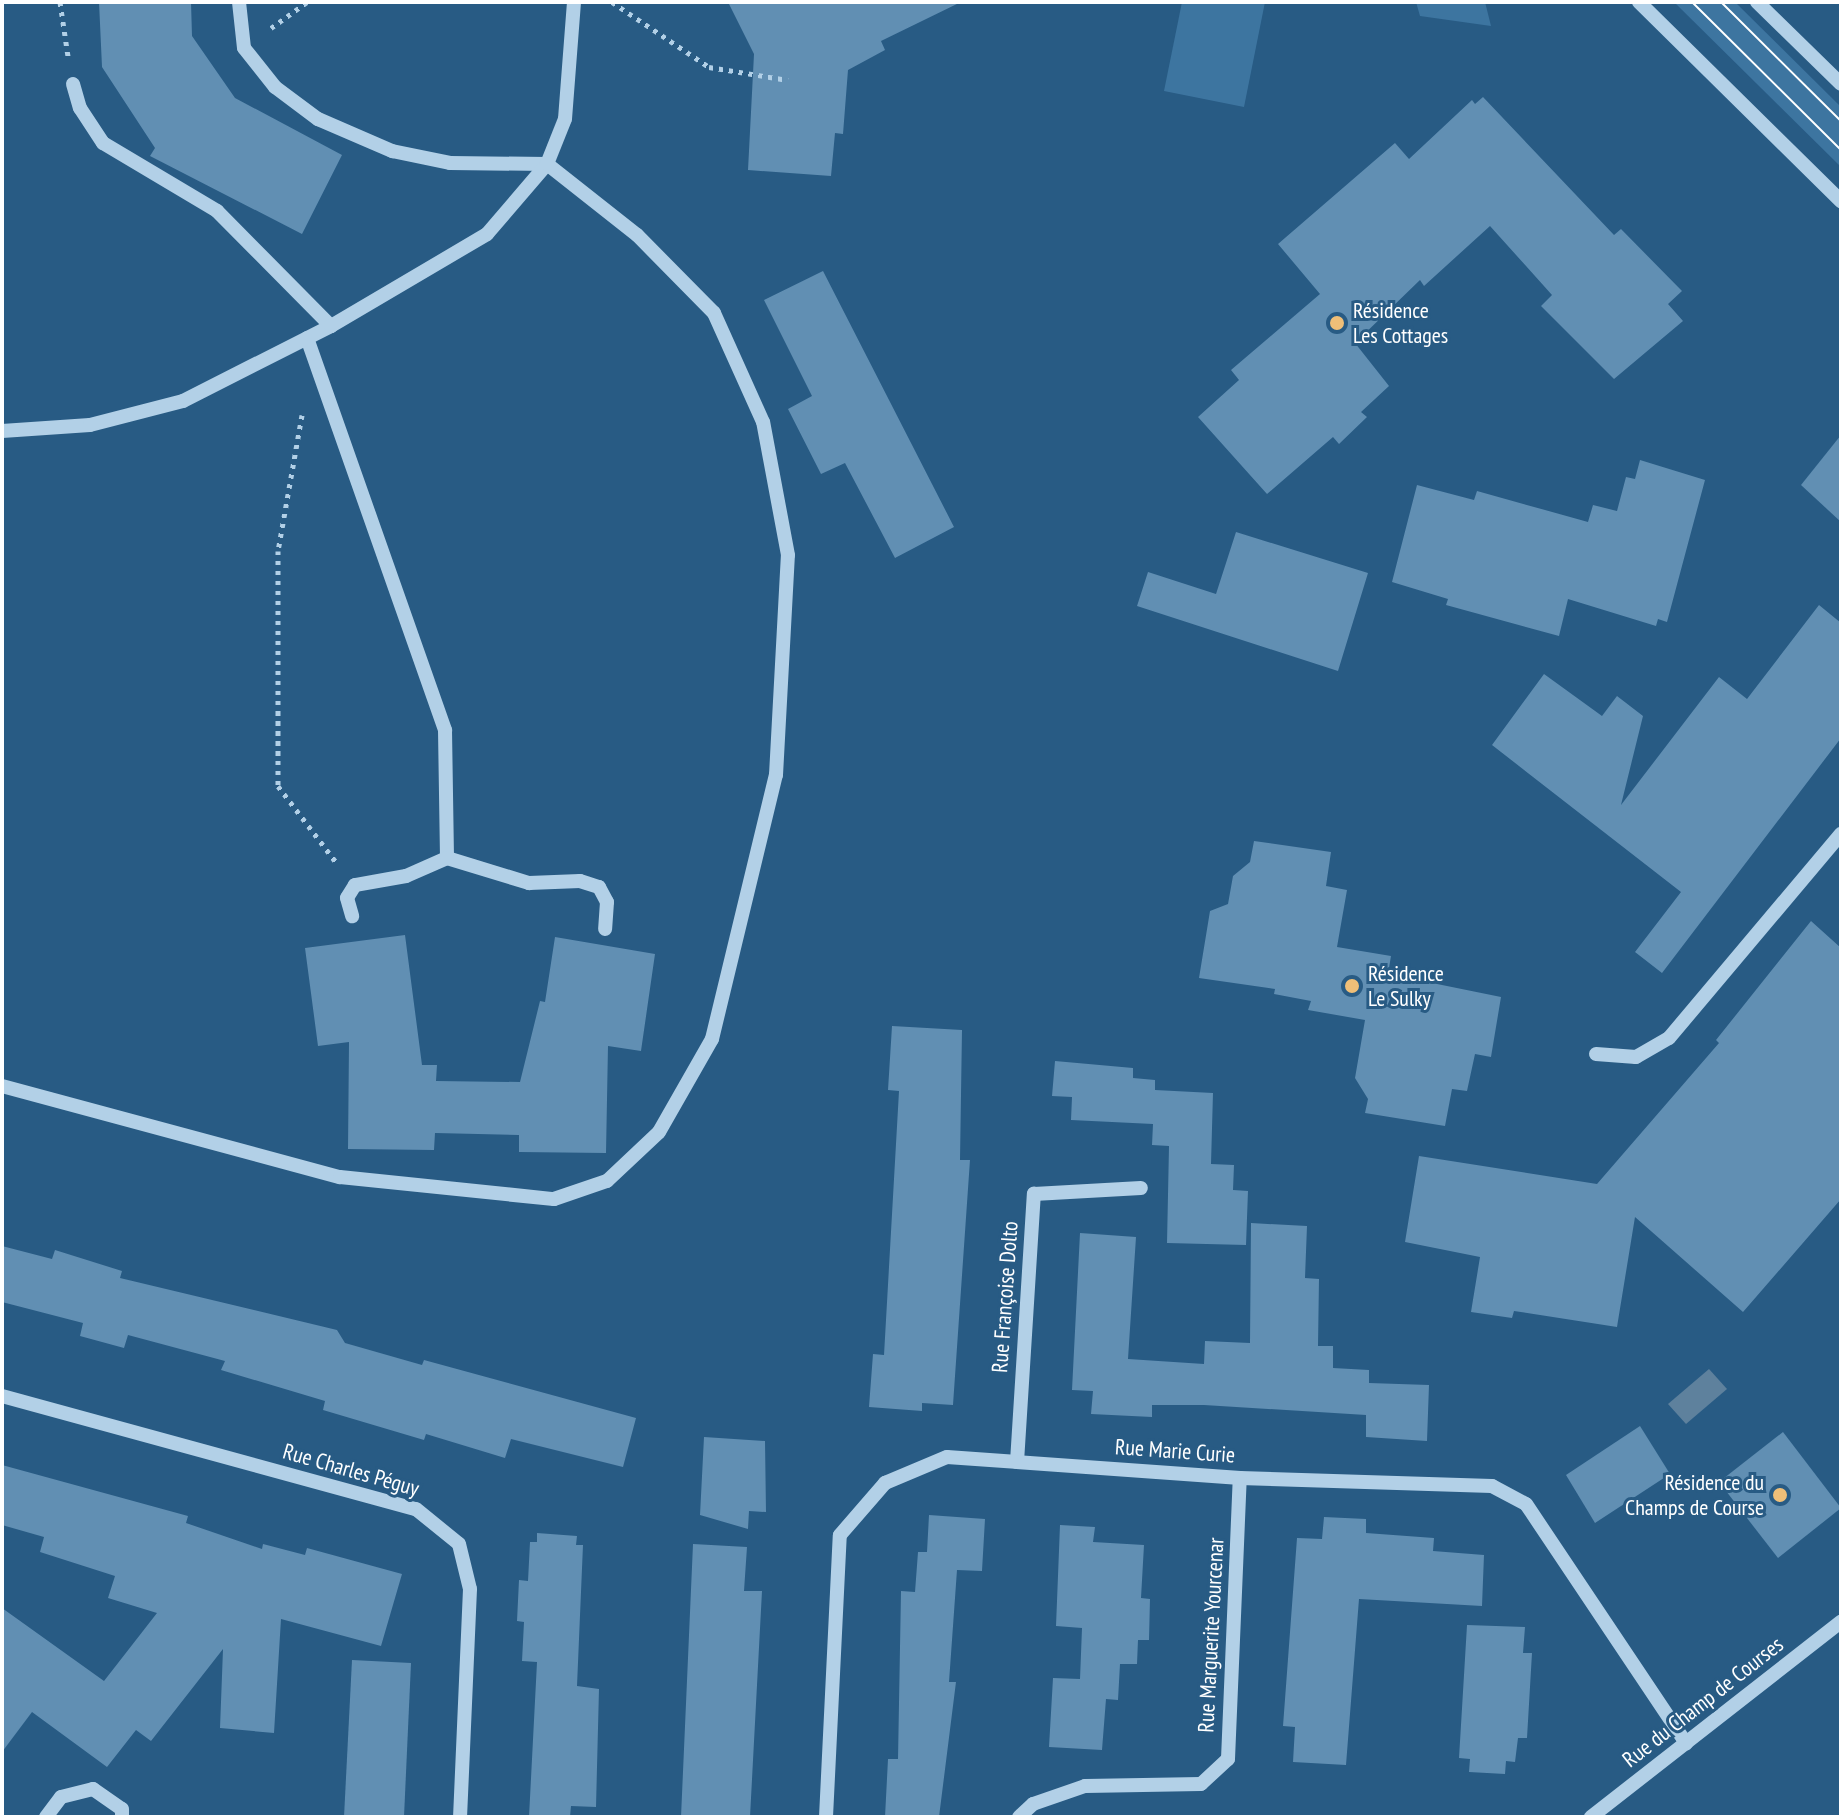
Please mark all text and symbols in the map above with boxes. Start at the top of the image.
place label: Résidence Les Cottages [1353,297,1448,348]
marker: Résidence Les Cottages [1328,314,1346,332]
place label: Résidence Le Sulky [1368,960,1444,1012]
marker: Résidence Le Sulky [1343,977,1361,995]
street label: Rue Françoise Dolto [987,1220,1023,1374]
street label: Rue Marie Curie [1114,1434,1236,1468]
street label: Rue Charles Péguy [280,1438,422,1502]
place label: Résidence du Champs de Course [1625,1469,1764,1520]
marker: Résidence du Champs de Course [1771,1486,1789,1504]
street label: Rue Marguerite Yourcenar [1193,1537,1229,1733]
street label: Rue du Champ de Courses [1617,1631,1789,1773]

